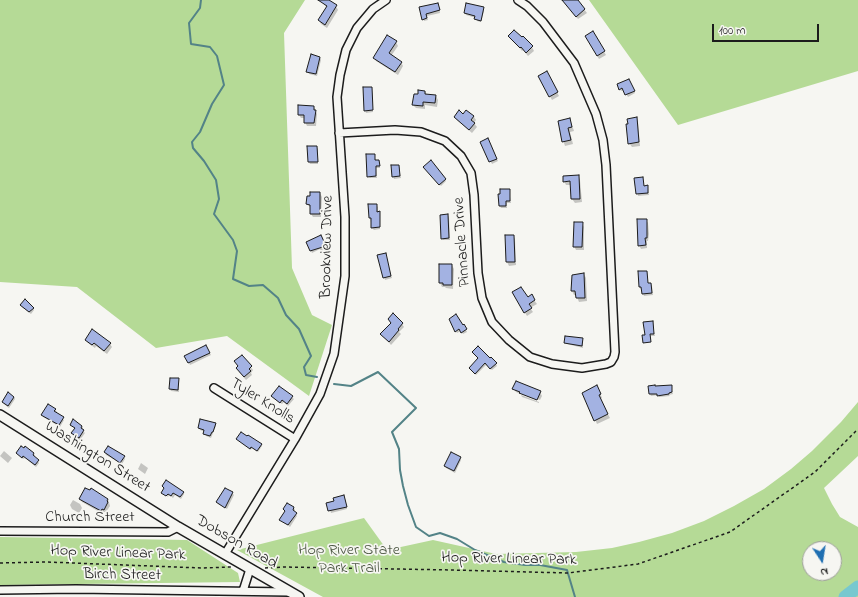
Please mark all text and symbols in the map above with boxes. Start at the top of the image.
scale bar [714,16,821,42]
text: 100 m [719,22,746,40]
street label: Brookview Drive [318,195,338,299]
street label: Pinnacle Drive [450,196,476,288]
street label: Tyler Knolls [226,375,298,429]
street label: Washington Street [41,418,153,498]
street label: Church Street [45,508,135,528]
street label: Dobson Road [192,512,280,574]
park label: Hop River State Park Trail [298,541,400,579]
north arrow [802,541,842,581]
street label: Hop River Linear Park [50,542,186,566]
street label: Hop River Linear Park [441,549,577,571]
text: N [819,563,830,580]
street label: Birch Street [83,566,161,586]

